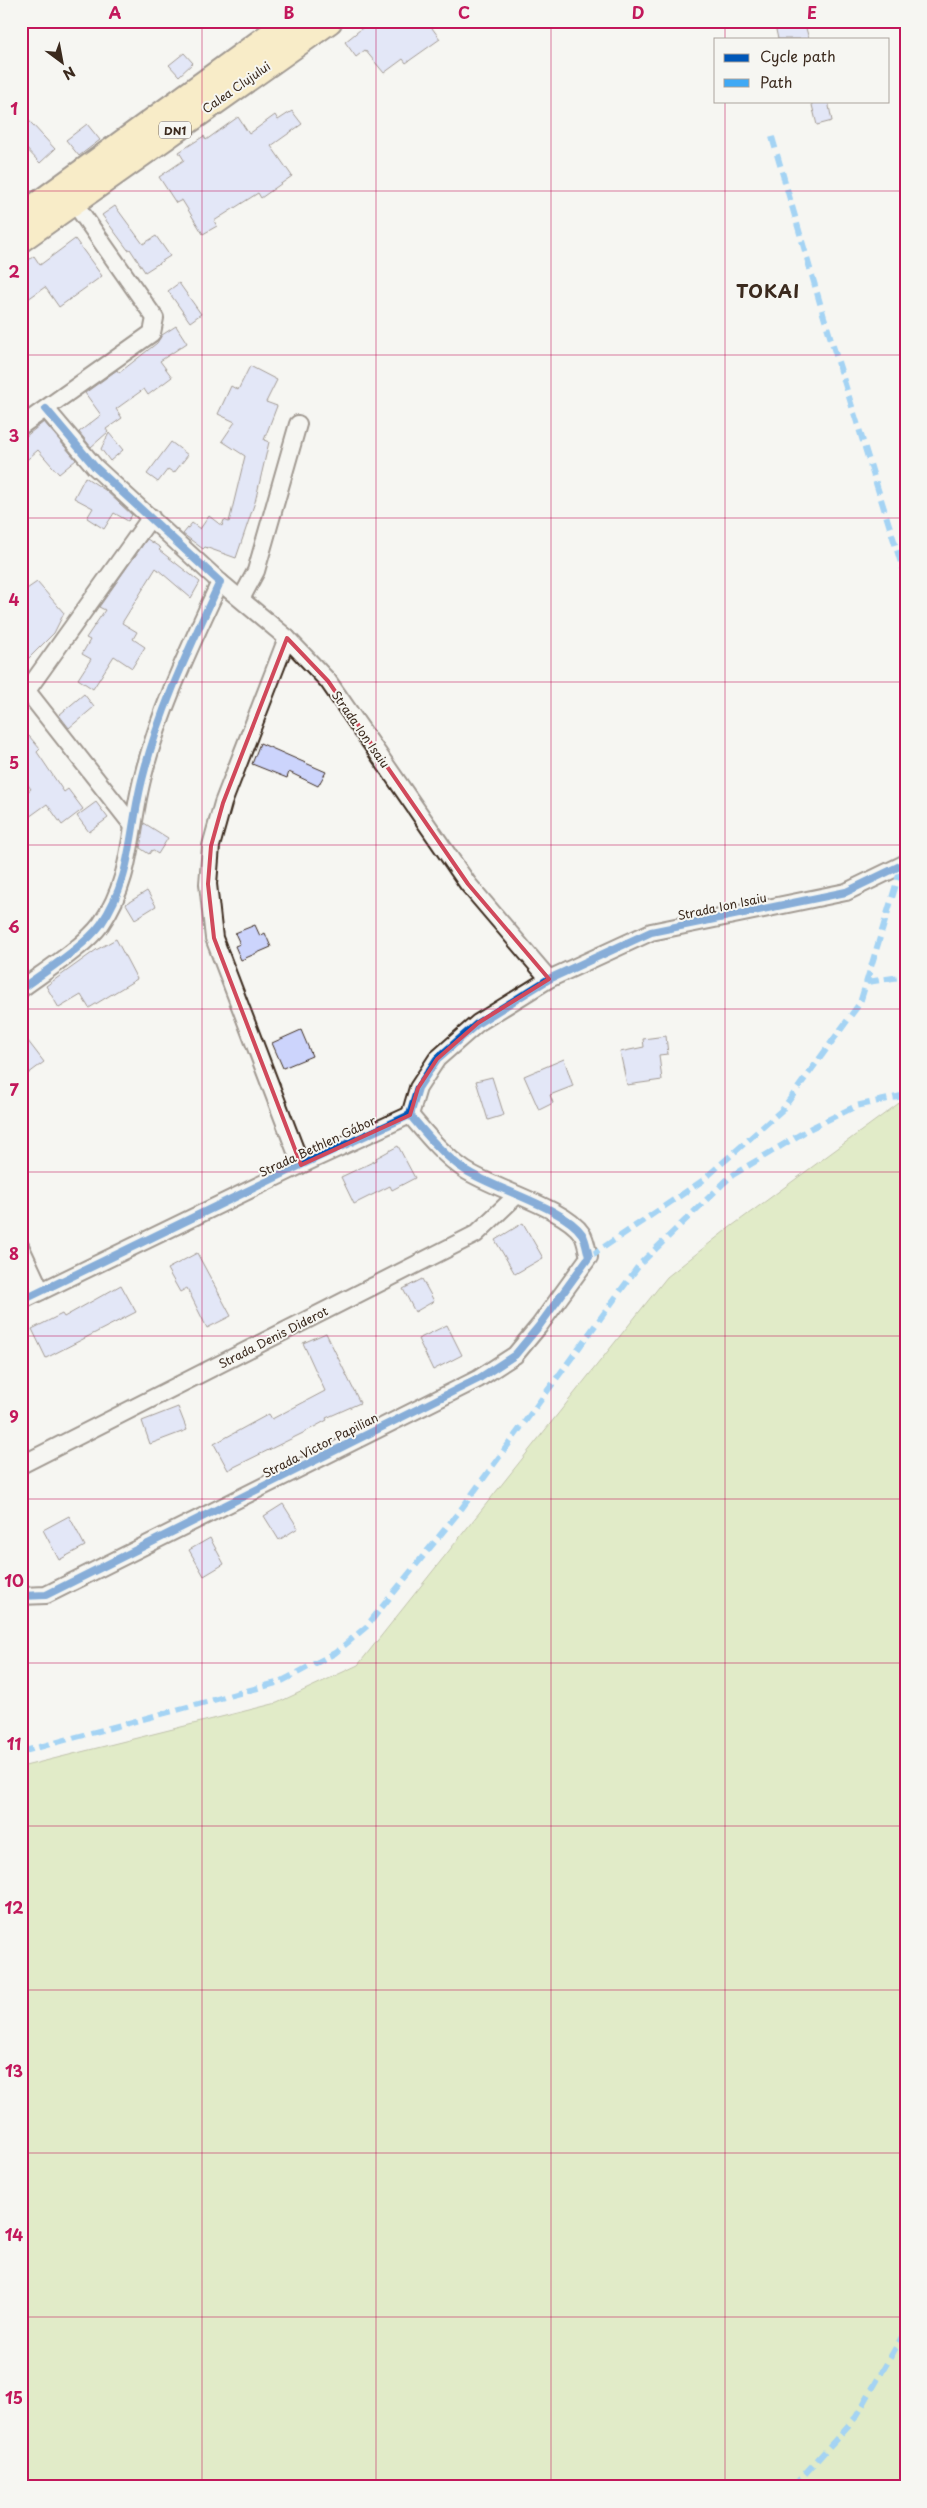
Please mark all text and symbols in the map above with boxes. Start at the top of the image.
text: A [109,0,122,24]
text: B [284,0,295,24]
text: C [458,0,470,24]
text: D [632,0,644,24]
text: E [807,0,817,24]
north arrow [38,38,88,88]
legend [714,38,890,102]
text: Cycle path [760,44,836,67]
street label: Calea Clujului [198,57,274,117]
text: N [59,62,79,85]
text: Path [760,70,792,93]
text: 1 [10,96,18,120]
road number: DN1 [159,122,191,138]
text: 2 [8,259,20,283]
district label: TOKAI [736,277,800,304]
text: 3 [9,423,19,447]
text: 4 [9,587,20,611]
street label: Strada Ion Isaiu [328,687,394,771]
text: 5 [9,750,19,774]
street label: Strada Ion Isaiu [676,888,768,924]
text: 6 [8,914,20,938]
text: 7 [9,1077,19,1101]
street label: Strada Bethlen Gábor [256,1111,379,1181]
text: 8 [9,1241,19,1265]
street label: Strada Denis Diderot [215,1302,331,1372]
text: 9 [9,1404,19,1428]
street label: Strada Victor Papilian [259,1408,381,1482]
text: 10 [4,1568,24,1592]
text: 11 [7,1731,21,1755]
text: 12 [5,1895,23,1919]
text: 13 [5,2058,23,2082]
text: 14 [5,2222,23,2246]
text: 15 [5,2385,23,2409]

